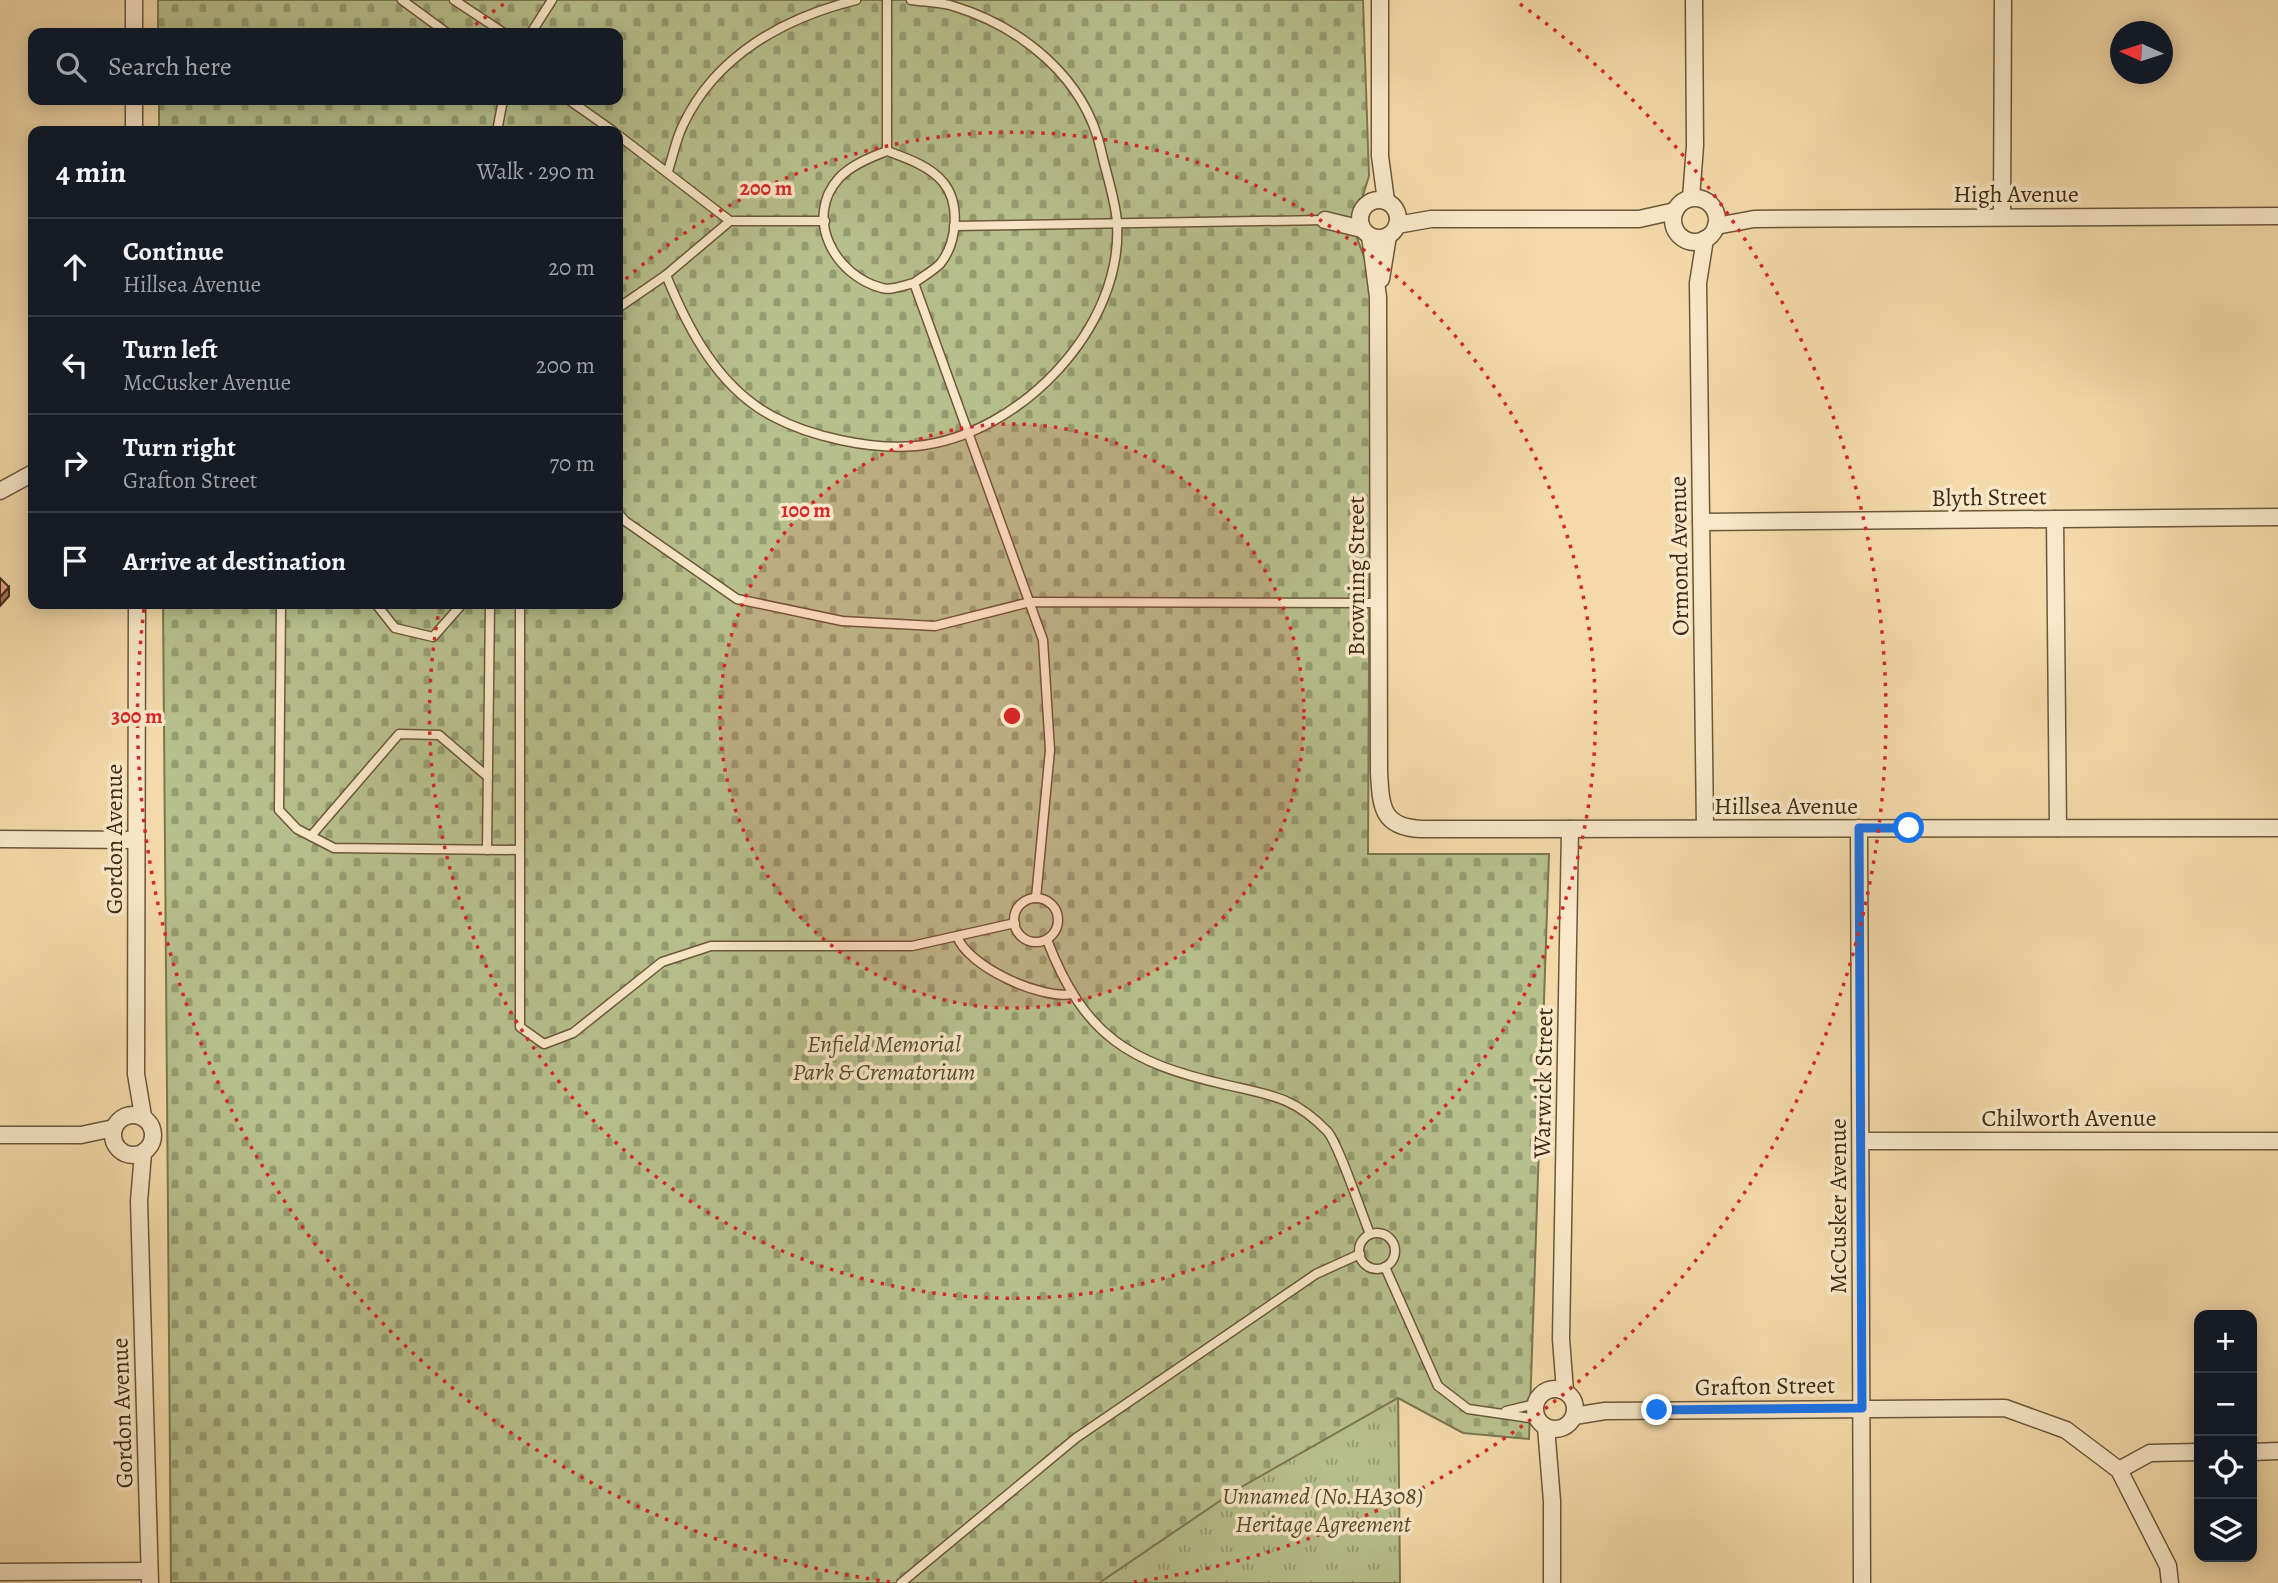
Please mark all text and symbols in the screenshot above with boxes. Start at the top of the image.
north arrow [2110,21,2173,84]
search box [28,28,623,105]
icon: search [52,48,90,86]
text: Search here [108,49,232,84]
text: 4 min [56,152,126,192]
text: Walk · 290 m [477,156,595,187]
text: 200 m [740,174,793,202]
street label: High Avenue [1953,178,2079,210]
text: Continue [123,234,224,269]
icon: ahead [56,248,94,286]
text: 20 m [548,252,595,283]
text: Hillsea Avenue [123,269,261,300]
text: Turn left [123,332,218,367]
icon: left [56,346,94,384]
text: 200 m [536,350,595,381]
text: McCusker Avenue [123,367,291,398]
text: Turn right [123,430,236,465]
icon: right [56,444,94,482]
text: 70 m [549,448,595,479]
text: Grafton Street [123,465,257,496]
street label: Ormond Avenue [1662,476,1696,636]
street label: Blyth Street [1931,480,2047,514]
text: 100 m [781,496,831,524]
street label: Browning Street [1340,496,1372,656]
icon: arrive [56,542,94,580]
text: Arrive at destination [123,544,346,579]
text: 300 m [111,702,163,730]
centre of rings [1000,704,1024,728]
street label: Gordon Avenue [98,764,130,914]
street label: Hillsea Avenue [1714,790,1858,822]
route start [1893,812,1924,843]
street label: Warwick Street [1526,1007,1560,1160]
park label: Enfield Memorial Park & Crematorium [792,1028,976,1088]
street label: Chilworth Avenue [1981,1102,2157,1134]
street label: McCusker Avenue [1822,1118,1854,1294]
map controls [2194,1310,2257,1562]
button: + [2194,1310,2257,1373]
street label: Gordon Avenue [103,1337,141,1489]
street label: Grafton Street [1695,1369,1835,1403]
button: − [2194,1373,2257,1436]
route end [1641,1394,1672,1425]
button: locate [2194,1436,2257,1499]
park label: Unnamed (No.HA308) Heritage Agreement [1222,1480,1424,1540]
button: layers [2194,1499,2257,1562]

